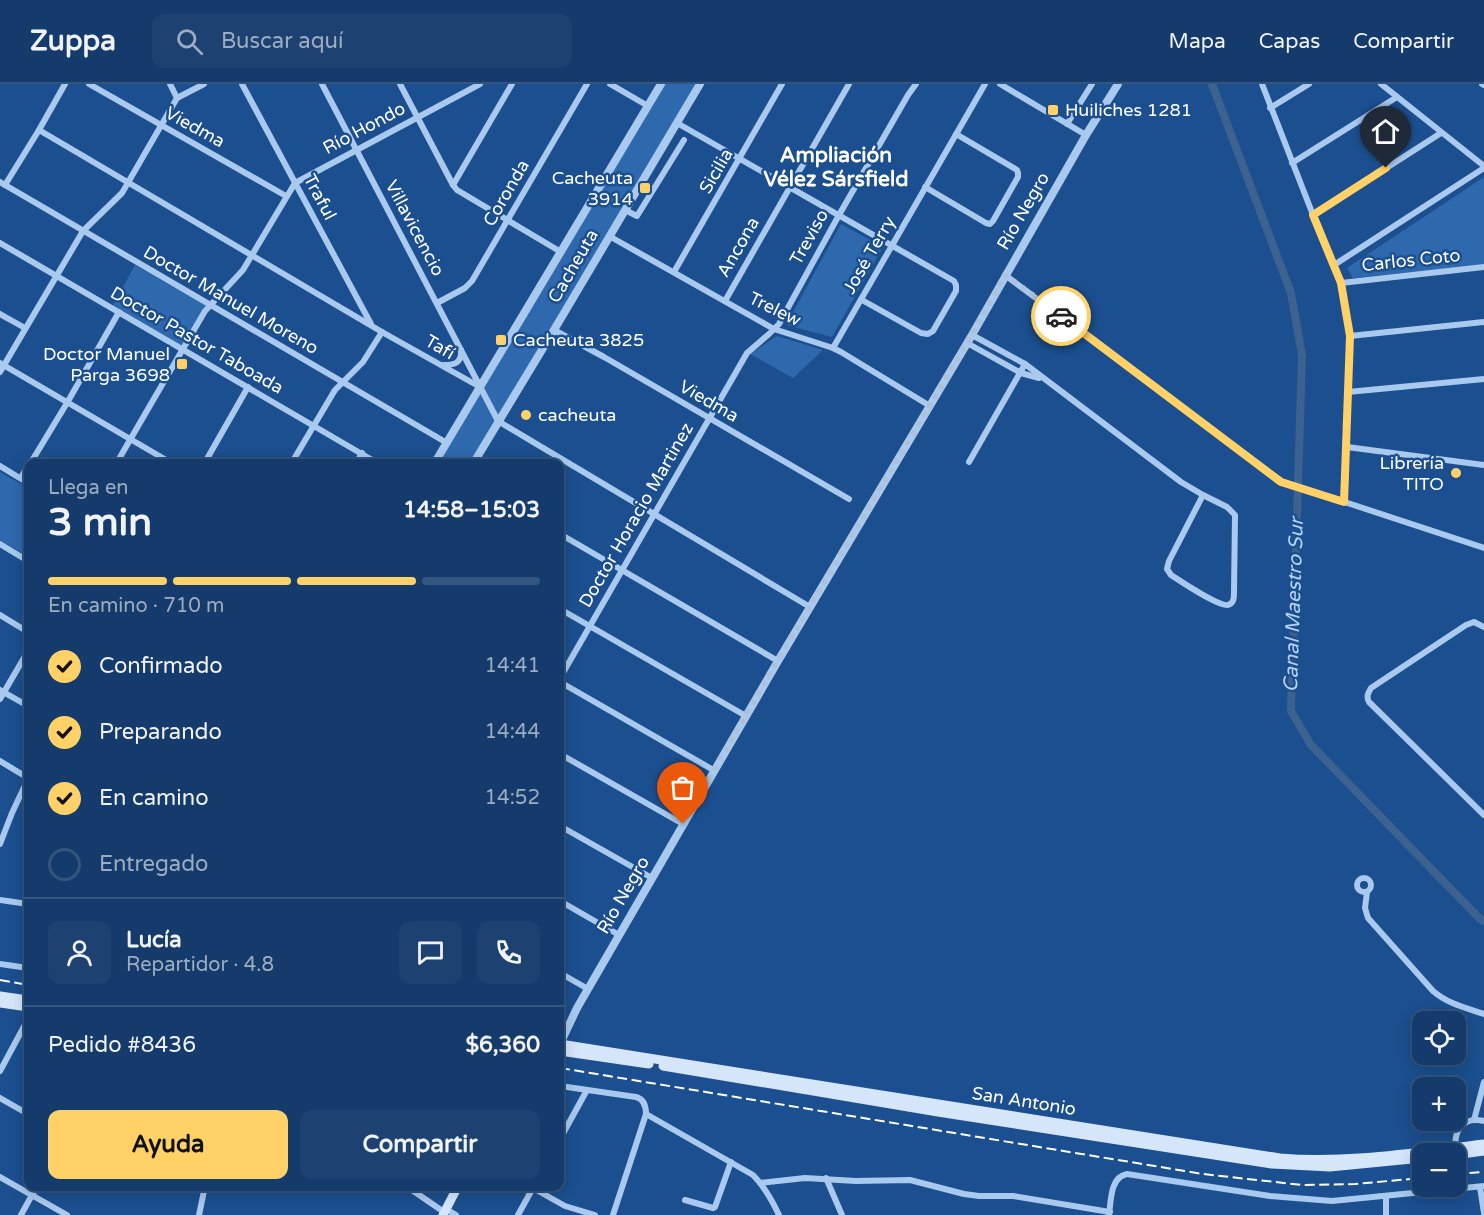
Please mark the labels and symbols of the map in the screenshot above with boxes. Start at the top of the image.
street label: Río Hondo [319,97,409,159]
place label: Huiliches 1281 [1065,99,1192,121]
street label: Viedma [161,102,229,152]
marker: Huiliches 1281 [1046,103,1060,117]
pin [1360,106,1411,168]
district label: Ampliación Vélez Sársfield [764,143,908,192]
street label: Sicilia [694,144,738,198]
street label: Coronda [478,156,534,230]
place label: Cacheuta 3914 [552,167,633,210]
street label: Río Negro [992,168,1054,254]
street label: Traful [299,170,341,224]
street label: Villavicencio [381,176,449,280]
marker: Cacheuta 3914 [638,181,652,195]
street label: Treviso [785,205,833,269]
street label: José Terry [838,212,900,298]
street label: Ancona [712,213,764,281]
street label: Cacheuta [543,225,603,307]
street label: Doctor Manuel Moreno [140,241,322,359]
street label: Carlos Coto [1361,244,1461,276]
street label: Doctor Pastor Taboada [107,281,287,399]
courier [1031,286,1091,346]
street label: Trelew [745,287,805,331]
place label: Cacheuta 3825 [513,329,644,351]
street label: Tafí [421,330,459,364]
marker: Cacheuta 3825 [494,333,508,347]
place label: Doctor Manuel Parga 3698 [43,343,170,386]
marker: Doctor Manuel Parga 3698 [175,357,189,371]
street label: Viedma [675,375,743,427]
place label: cacheuta [538,404,616,426]
marker: cacheuta [519,408,533,422]
street label: Doctor Horacio Martinez [574,419,698,611]
place label: Librería TITO [1379,452,1444,495]
marker: Librería TITO [1449,466,1463,480]
water label: Canal Maestro Sur [1279,515,1309,693]
pin [657,762,708,824]
street label: Río Negro [592,852,654,938]
street label: San Antonio [970,1082,1078,1120]

